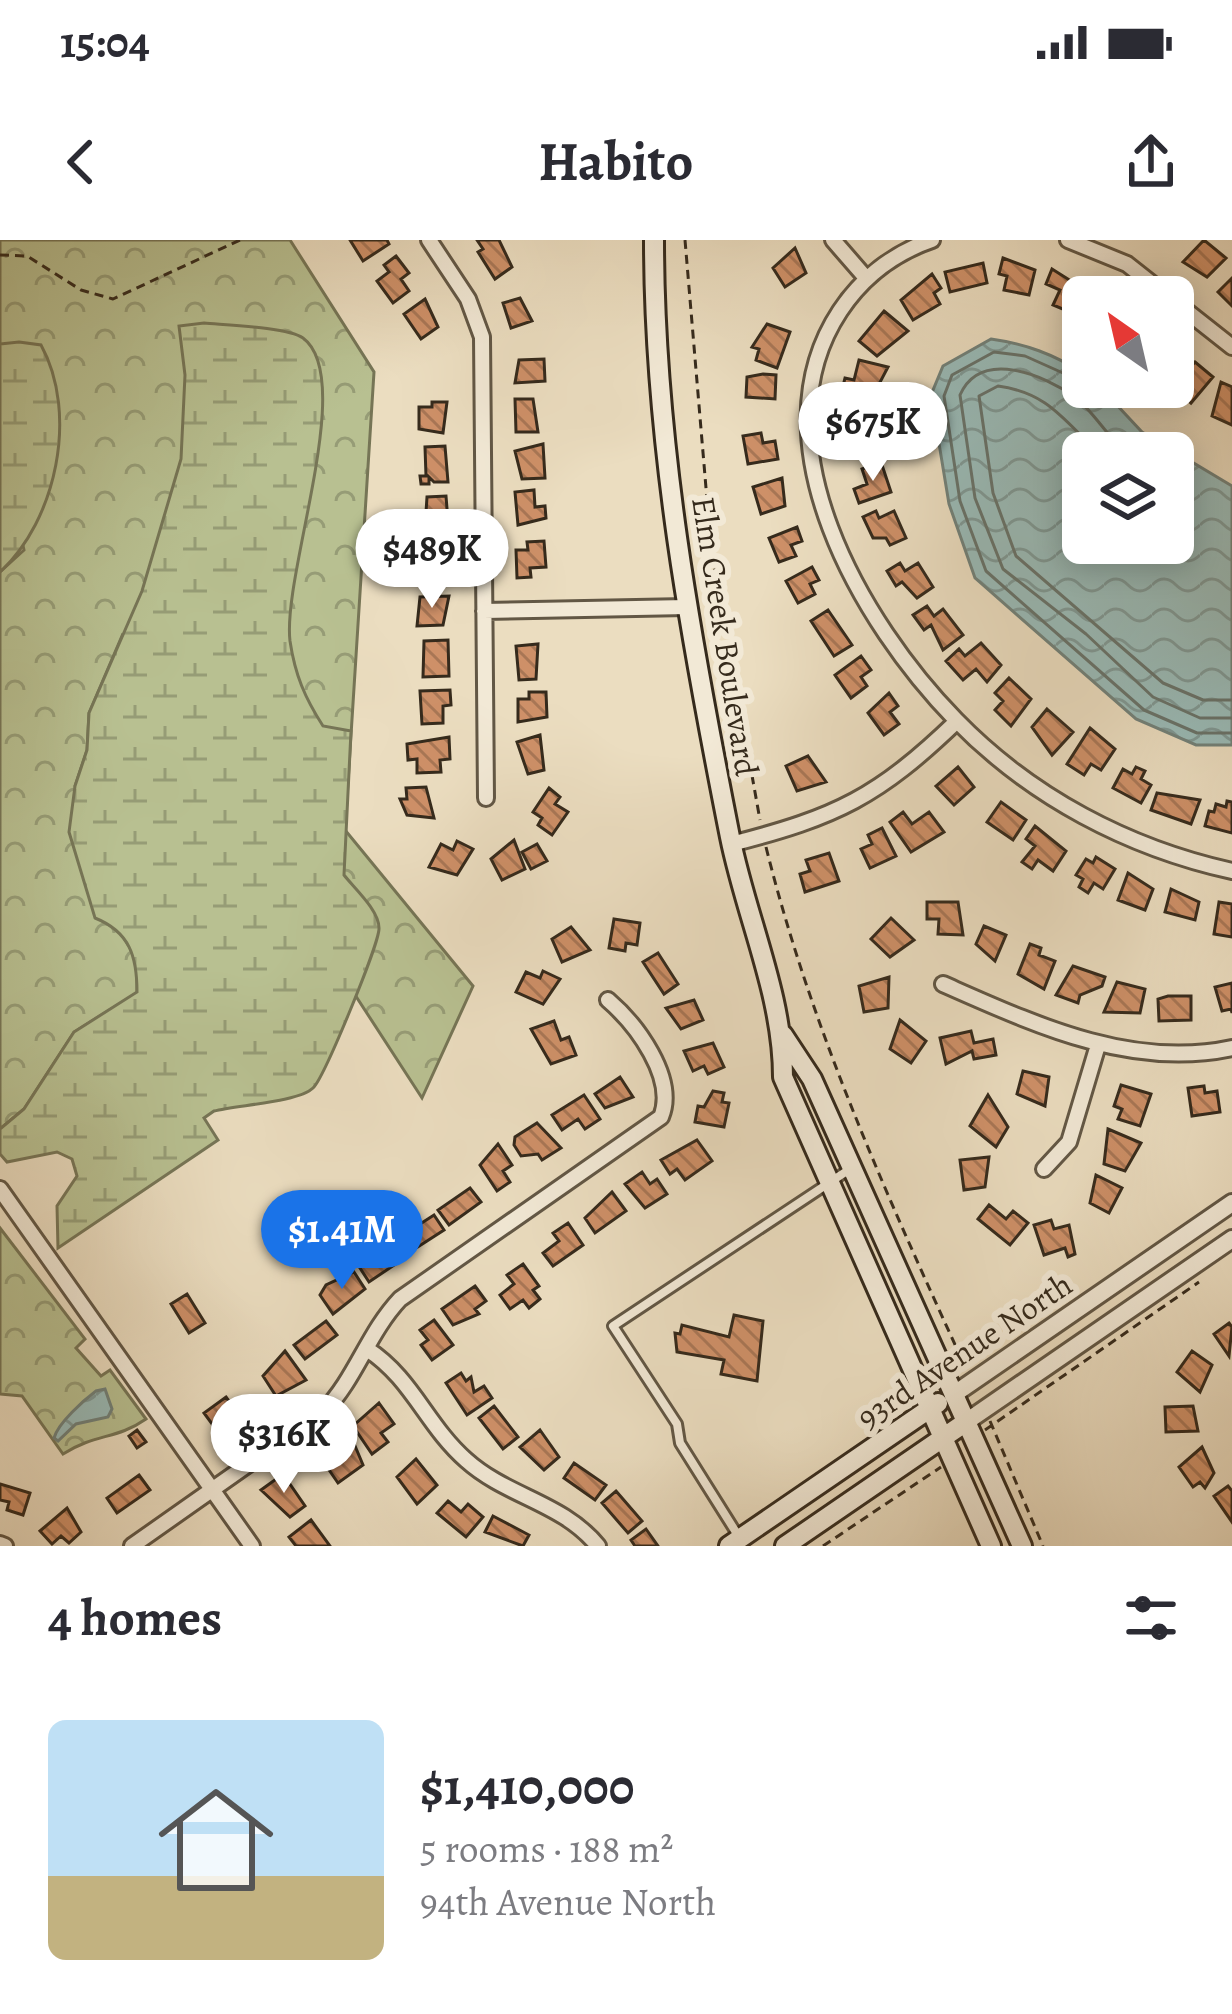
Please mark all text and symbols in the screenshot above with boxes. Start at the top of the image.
text: 15:04 [60,11,150,73]
text: Habito [539,125,693,199]
icon: back [48,129,114,195]
icon: share [1118,129,1184,195]
north arrow [1062,276,1194,408]
map controls [1062,276,1194,564]
pin: $675K [789,382,957,484]
text: $675K [825,394,921,447]
button: layers [1062,432,1194,564]
street label: Elm Creek Boulevard [681,493,770,779]
pin: $489K [348,509,516,611]
text: $489K [383,521,481,574]
pin: $1.41M [244,1190,440,1292]
text: $1.41M [288,1202,396,1255]
street label: 93rd Avenue North [848,1262,1081,1439]
pin: $316K [200,1394,368,1496]
text: $316K [238,1406,330,1459]
text: 4 homes [48,1583,222,1653]
icon: filters [1118,1585,1184,1651]
text: $1,410,000 [420,1752,634,1822]
icon: home [144,1768,288,1912]
text: 5 rooms · 188 m² [420,1822,673,1875]
text: 94th Avenue North [420,1875,716,1928]

